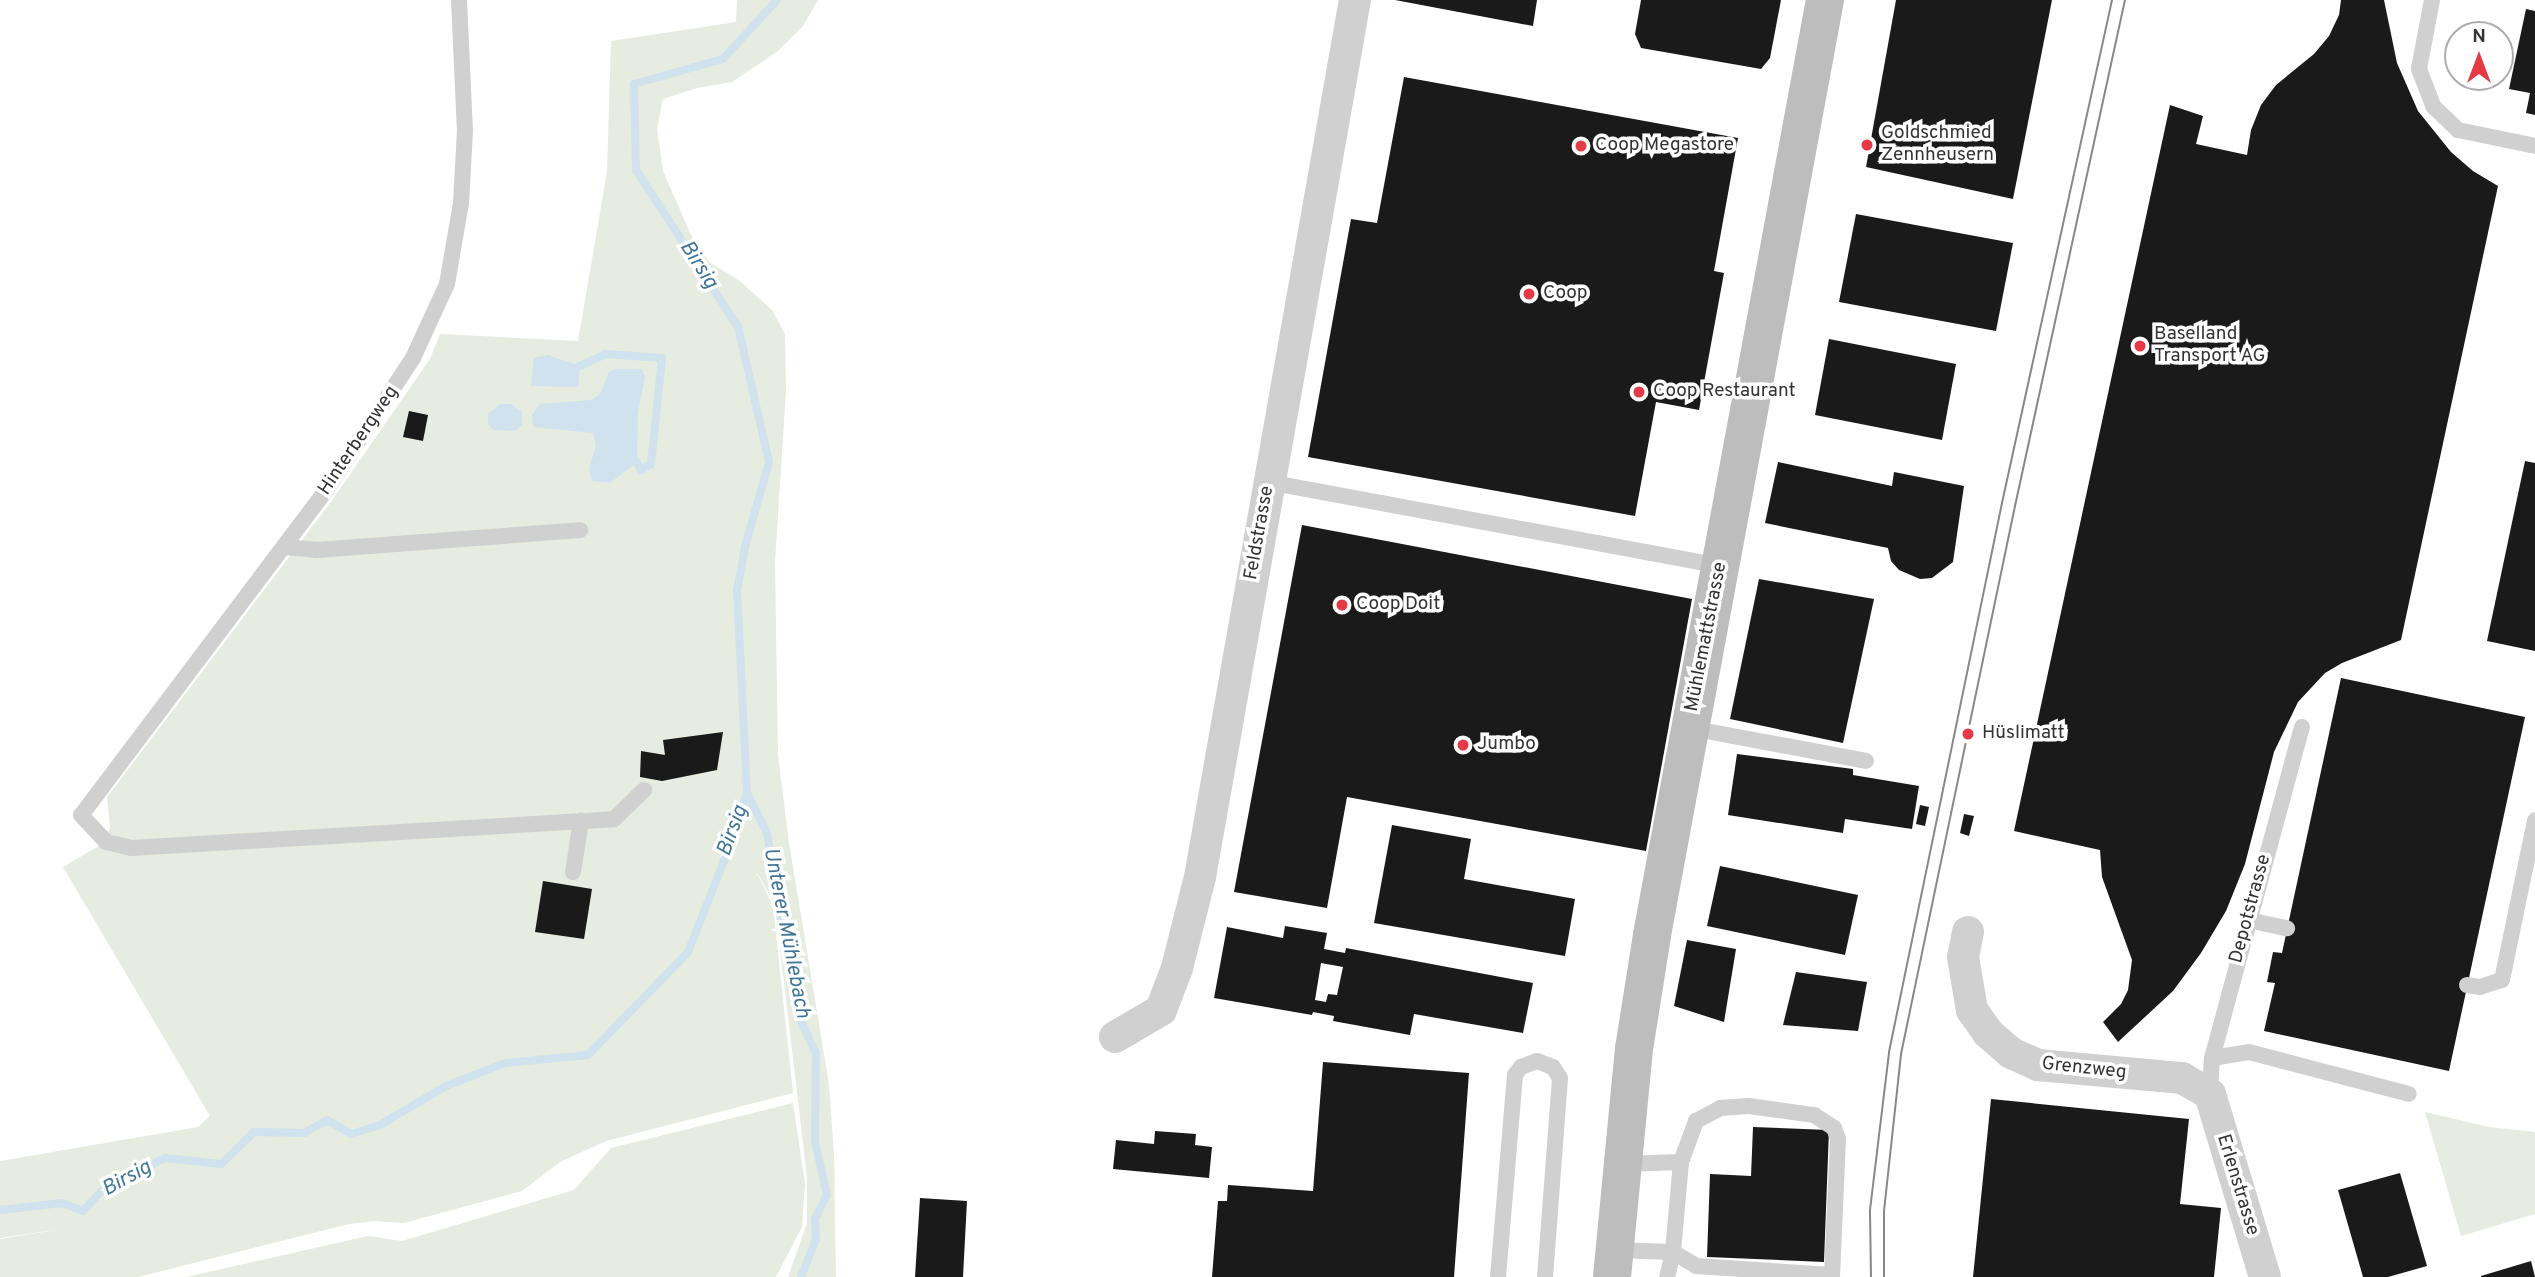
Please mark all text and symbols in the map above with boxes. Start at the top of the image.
north arrow [2444,21,2514,91]
text: N [2472,25,2486,49]
place label: Goldschmied Zennheusern [1881,123,1994,167]
place label: Coop Megastore [1595,135,1734,157]
marker: Goldschmied Zennheusern [1859,137,1875,153]
marker: Coop Megastore [1573,138,1589,154]
water label: Birsig [673,236,723,294]
place label: Coop [1543,283,1588,305]
marker: Coop [1521,286,1537,302]
place label: Baselland Transport AG [2154,324,2266,368]
marker: Baselland Transport AG [2132,338,2148,354]
place label: Coop Restaurant [1653,381,1796,403]
street label: Hinterbergweg [314,382,404,500]
marker: Coop Restaurant [1631,384,1647,400]
street label: Feldstrasse [1241,484,1279,582]
street label: Mühlemattstrasse [1681,560,1733,714]
place label: Coop Doit [1356,594,1440,616]
marker: Coop Doit [1334,597,1350,613]
place label: Hüslimatt [1982,723,2065,745]
marker: Hüslimatt [1960,726,1976,742]
place label: Jumbo [1477,734,1536,756]
marker: Jumbo [1455,737,1471,753]
water label: Birsig [712,802,754,860]
water label: Unterer Mühlebach [757,846,815,1020]
street label: Depotstrasse [2226,852,2276,966]
street label: Grenzweg [2040,1053,2128,1085]
street label: Erlenstrasse [2211,1132,2263,1238]
water label: Birsig [98,1155,156,1203]

